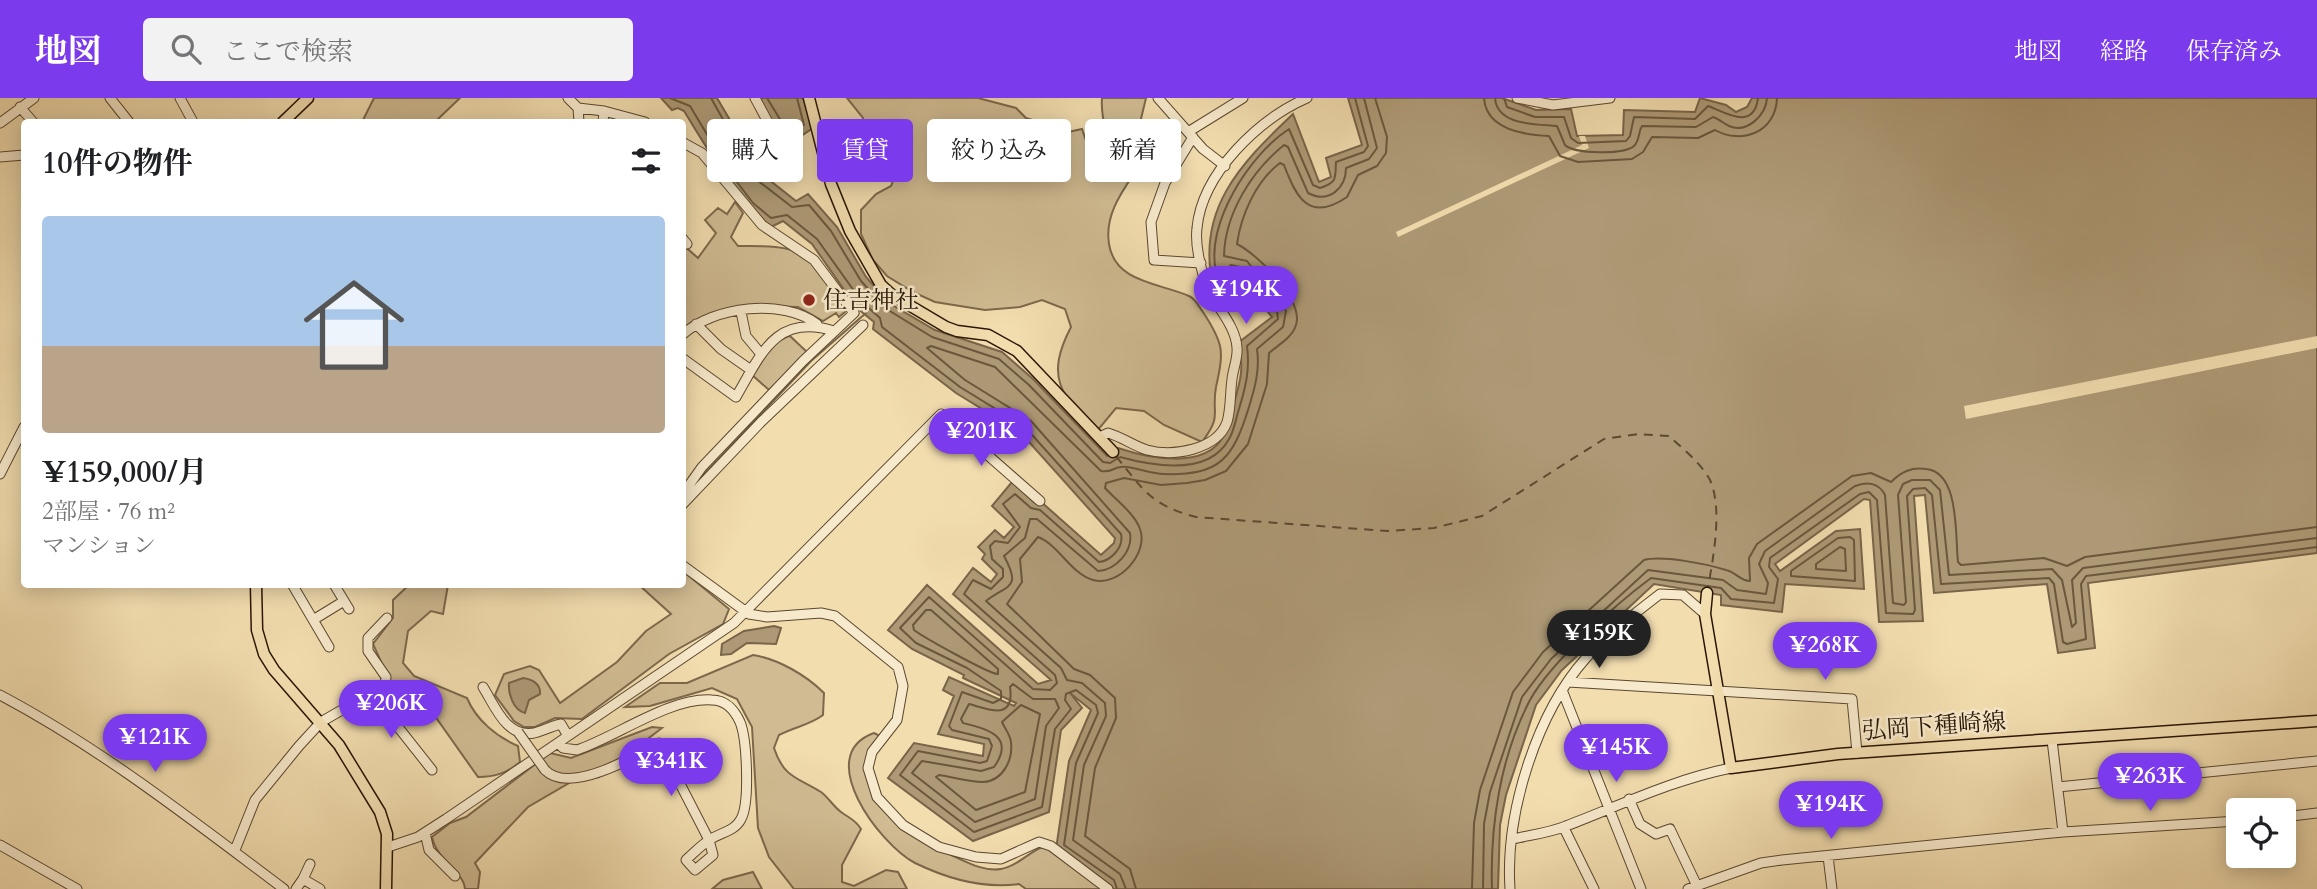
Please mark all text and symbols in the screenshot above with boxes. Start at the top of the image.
search box [143,18,633,81]
text: 地図 [35,29,101,74]
icon: search [167,30,205,68]
text: ここで検索 [223,34,353,69]
text: 地図 [2014,35,2062,68]
text: 経路 [2100,35,2148,68]
text: 保存済み [2186,35,2282,68]
chip: 購入 [707,119,803,182]
chip: 賃貸 [817,119,913,182]
chip: 絞り込み [927,119,1071,182]
chip: 新着 [1085,119,1181,182]
icon: filters [627,142,665,180]
text: 10件の物件 [42,143,193,184]
icon: home [291,262,417,388]
pin: ¥194K [1197,266,1295,326]
text: ¥194K [1210,273,1282,304]
place label: 住吉神社 [823,284,919,317]
marker: 住吉神社 [801,292,817,308]
pin: ¥201K [932,408,1030,468]
text: ¥201K [945,415,1017,446]
text: ¥159,000/月 [42,452,208,493]
text: 2部屋 · 76 m² [42,496,175,527]
text: マンション [42,530,156,561]
pin: ¥159K [1550,610,1648,670]
text: ¥159K [1563,617,1635,648]
pin: ¥268K [1776,622,1874,682]
text: ¥268K [1789,629,1861,660]
pin: ¥206K [342,680,440,740]
text: ¥206K [355,687,427,718]
street label: 弘岡下種崎線 [1861,705,2007,748]
pin: ¥121K [106,714,204,774]
text: ¥121K [119,721,191,752]
pin: ¥145K [1567,724,1665,784]
text: ¥145K [1580,731,1652,762]
pin: ¥341K [622,738,720,798]
text: ¥341K [635,745,707,776]
pin: ¥263K [2101,754,2199,813]
text: ¥263K [2114,760,2186,791]
pin: ¥194K [1782,782,1880,841]
text: ¥194K [1795,788,1867,819]
map controls [2226,798,2296,868]
button: locate [2226,798,2296,868]

